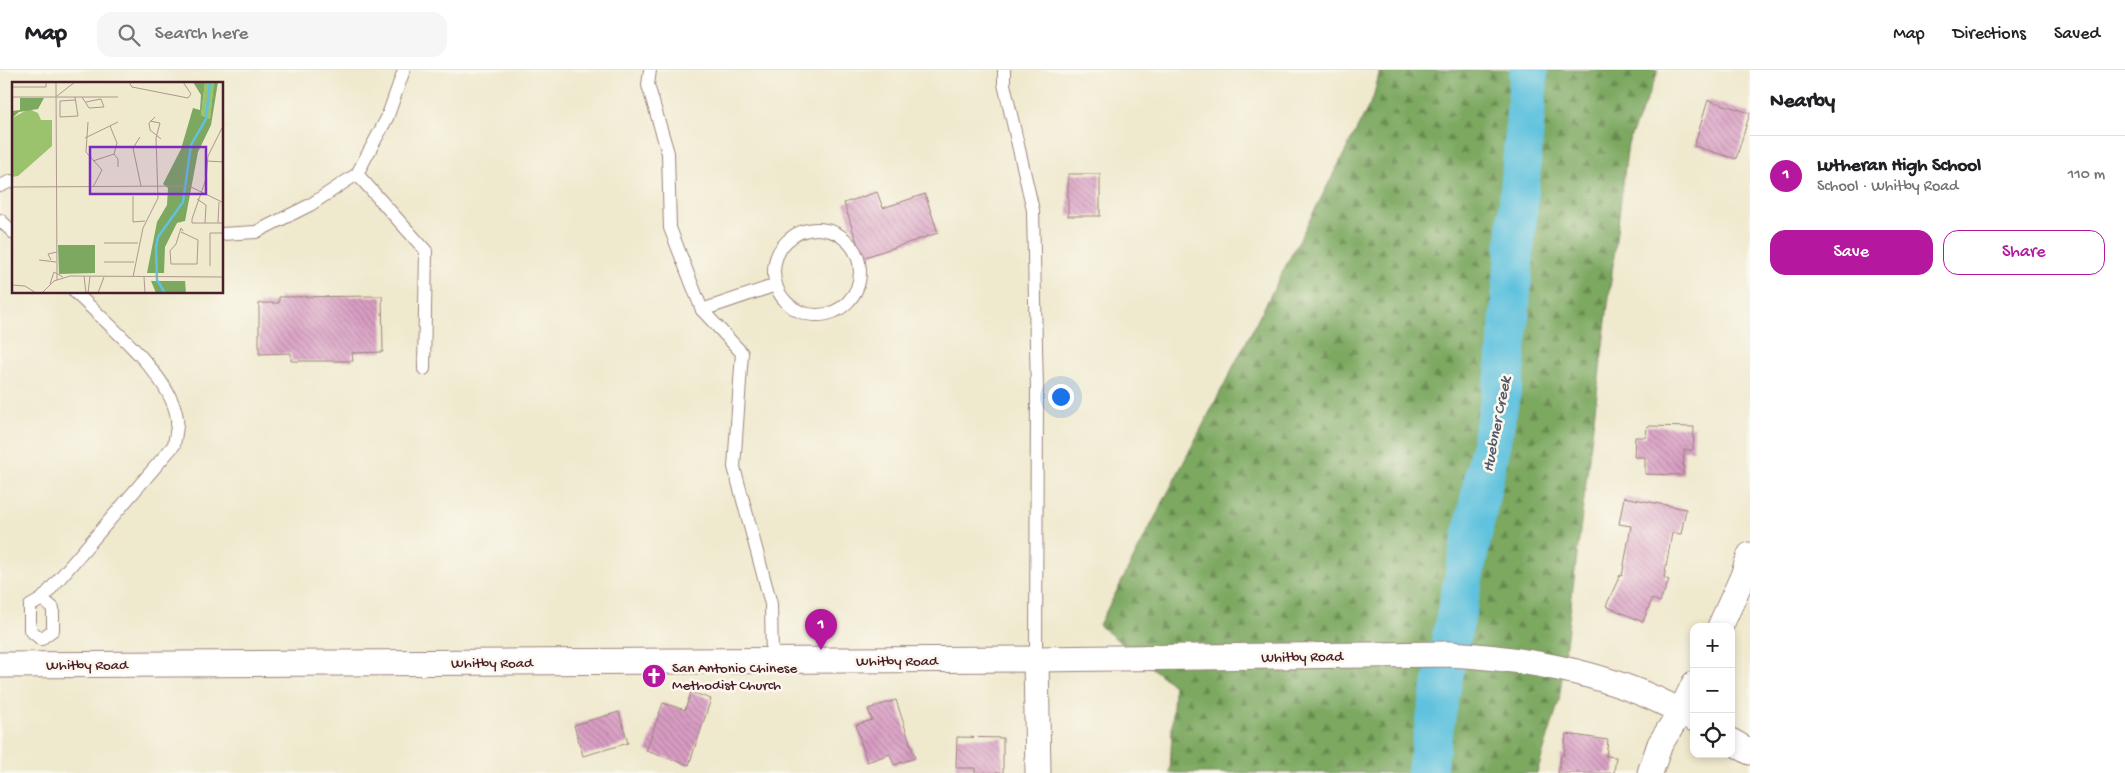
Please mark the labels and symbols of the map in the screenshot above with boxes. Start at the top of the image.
inset map [12,82,224,294]
water label: Huebner Creek [1480,374,1517,474]
your location [1048,384,1074,410]
pin: 1 [805,609,837,650]
street label: Whitby Road [1261,648,1344,668]
street label: Whitby Road [856,653,939,671]
street label: Whitby Road [451,655,534,673]
street label: Whitby Road [46,657,129,675]
place label: San Antonio Chinese Methodist Church [672,660,797,695]
church icon: San Antonio Chinese Methodist Church [641,663,667,689]

